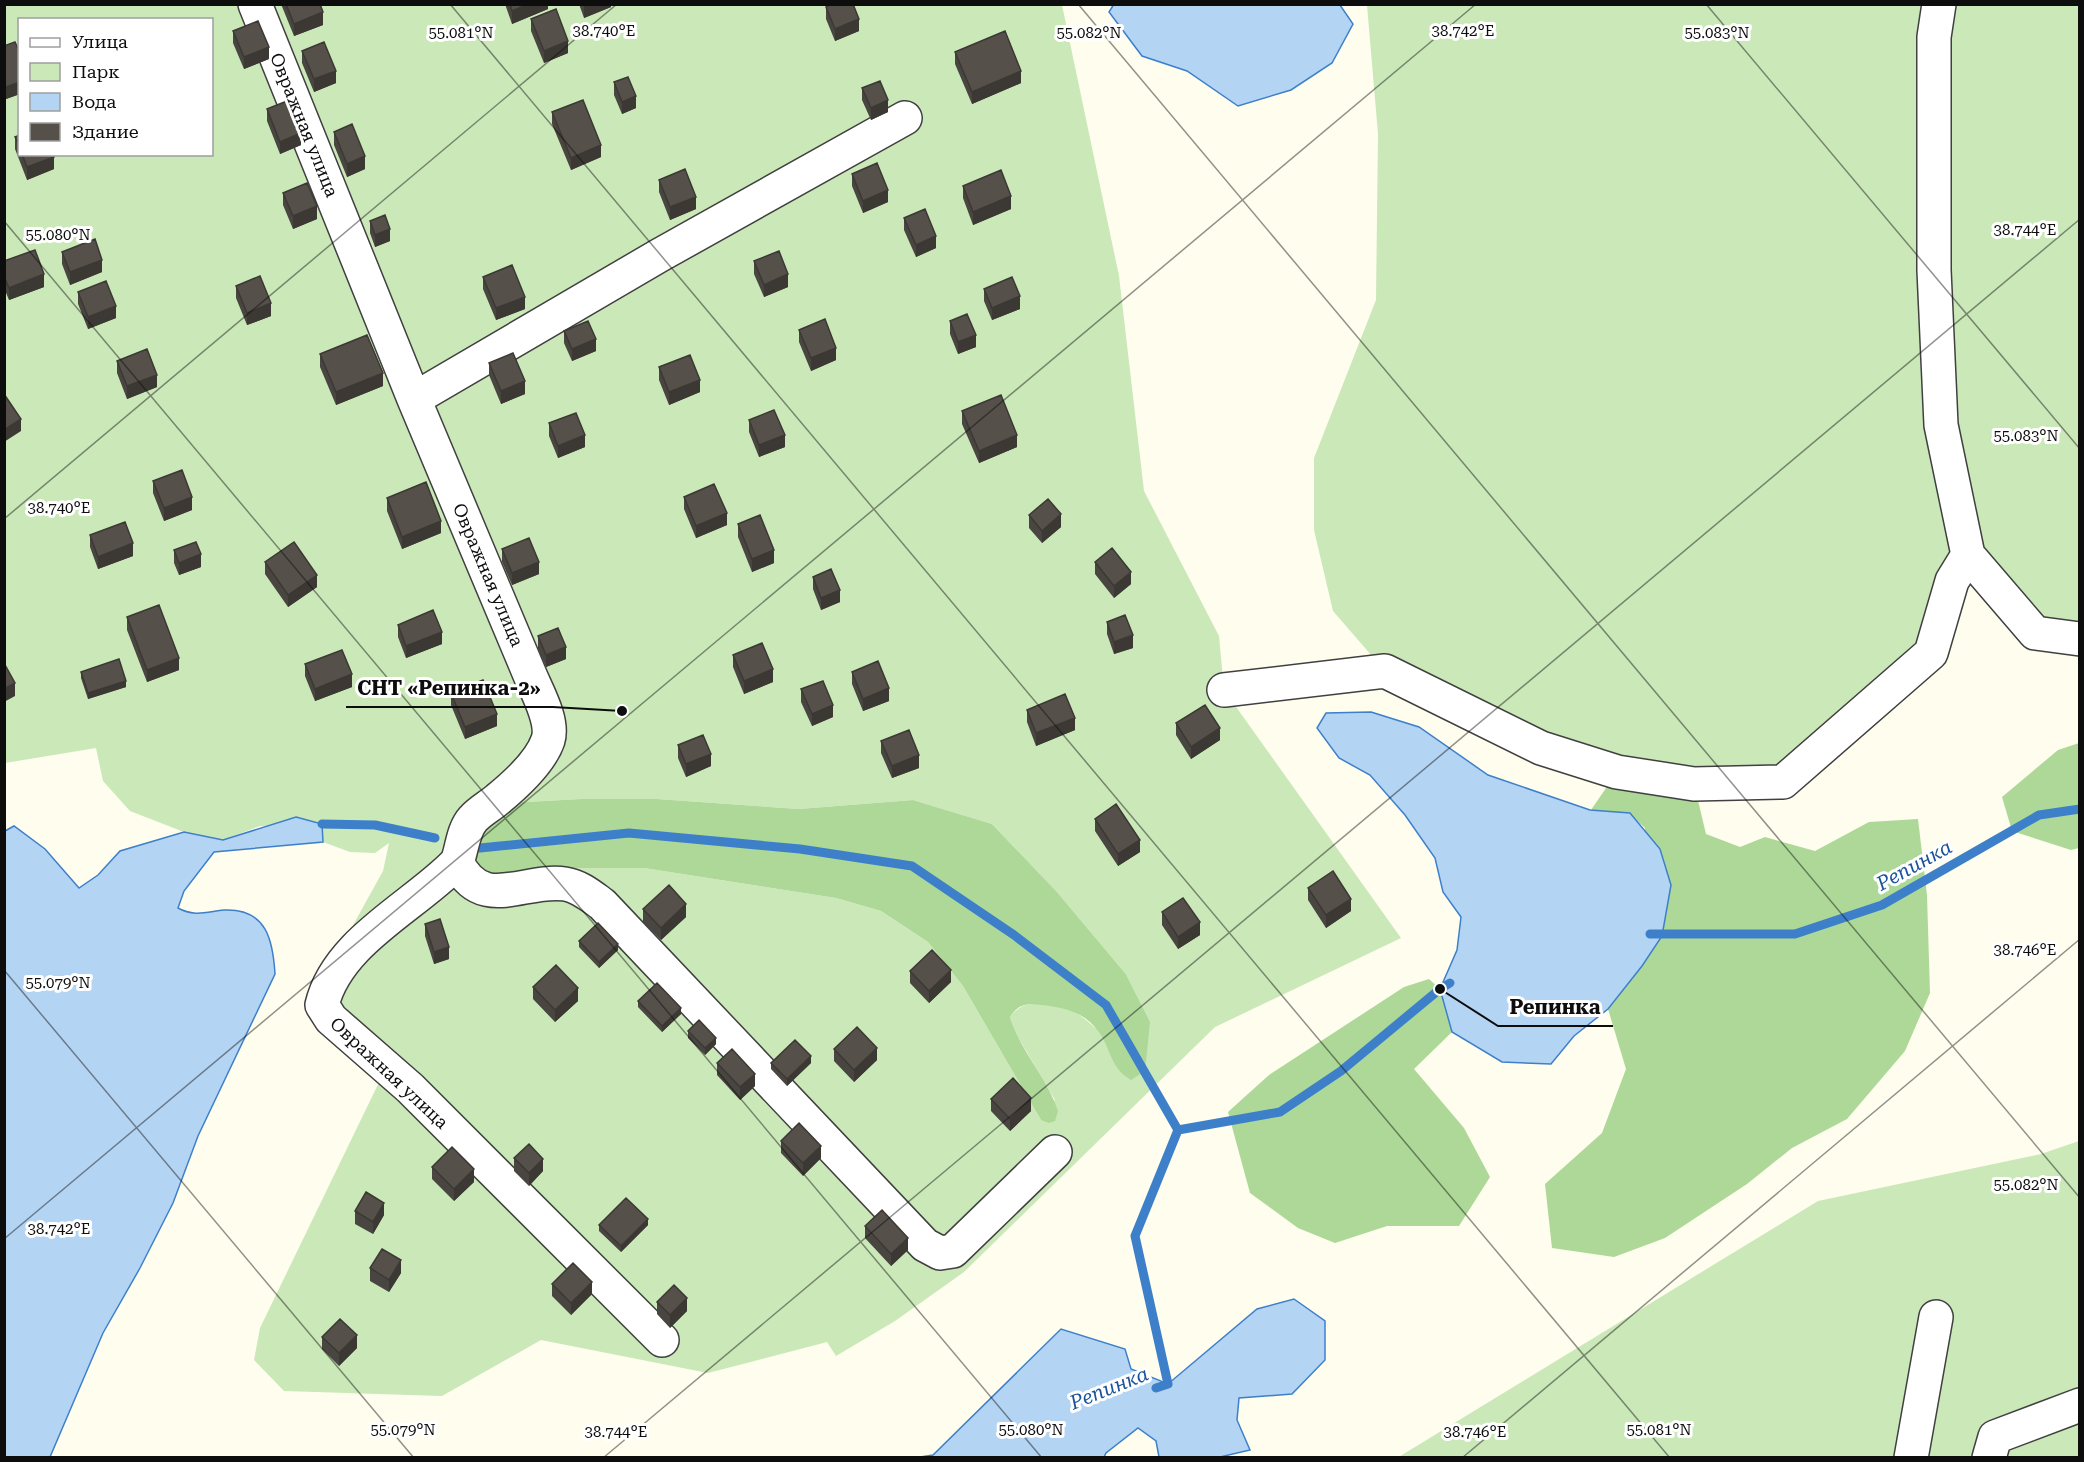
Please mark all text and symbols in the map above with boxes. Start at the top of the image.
legend [18,18,213,156]
text: 38.740°E [573,22,635,40]
text: 38.742°E [1432,22,1494,40]
text: 55.081°N [428,24,494,42]
text: 55.082°N [1056,24,1122,42]
text: 55.083°N [1684,24,1750,42]
text: Улица [72,31,128,52]
street label: Овражная улица [266,50,343,200]
text: Парк [72,61,120,82]
text: Вода [72,91,116,112]
text: Здание [72,121,139,142]
text: 38.744°E [1994,221,2056,239]
text: 55.080°N [25,226,91,244]
text: 55.083°N [1993,427,2059,445]
text: 38.740°E [28,499,90,517]
street label: Овражная улица [449,500,528,650]
callout: СНТ «Репинка-2» [346,669,553,707]
text: СНТ «Репинка-2» [357,676,541,700]
water label: Репинка [1871,834,1956,896]
text: 38.746°E [1994,941,2056,959]
text: 55.079°N [25,974,91,992]
callout: Репинка [1498,988,1613,1026]
text: Репинка [1510,995,1601,1019]
street label: Овражная улица [326,1013,453,1133]
text: 55.082°N [1993,1176,2059,1194]
text: 38.742°E [28,1220,90,1238]
water label: Репинка [1065,1361,1152,1415]
text: 55.079°N [370,1421,436,1439]
text: 55.080°N [998,1421,1064,1439]
text: 55.081°N [1626,1421,1692,1439]
text: 38.744°E [585,1423,647,1441]
text: 38.746°E [1444,1423,1506,1441]

